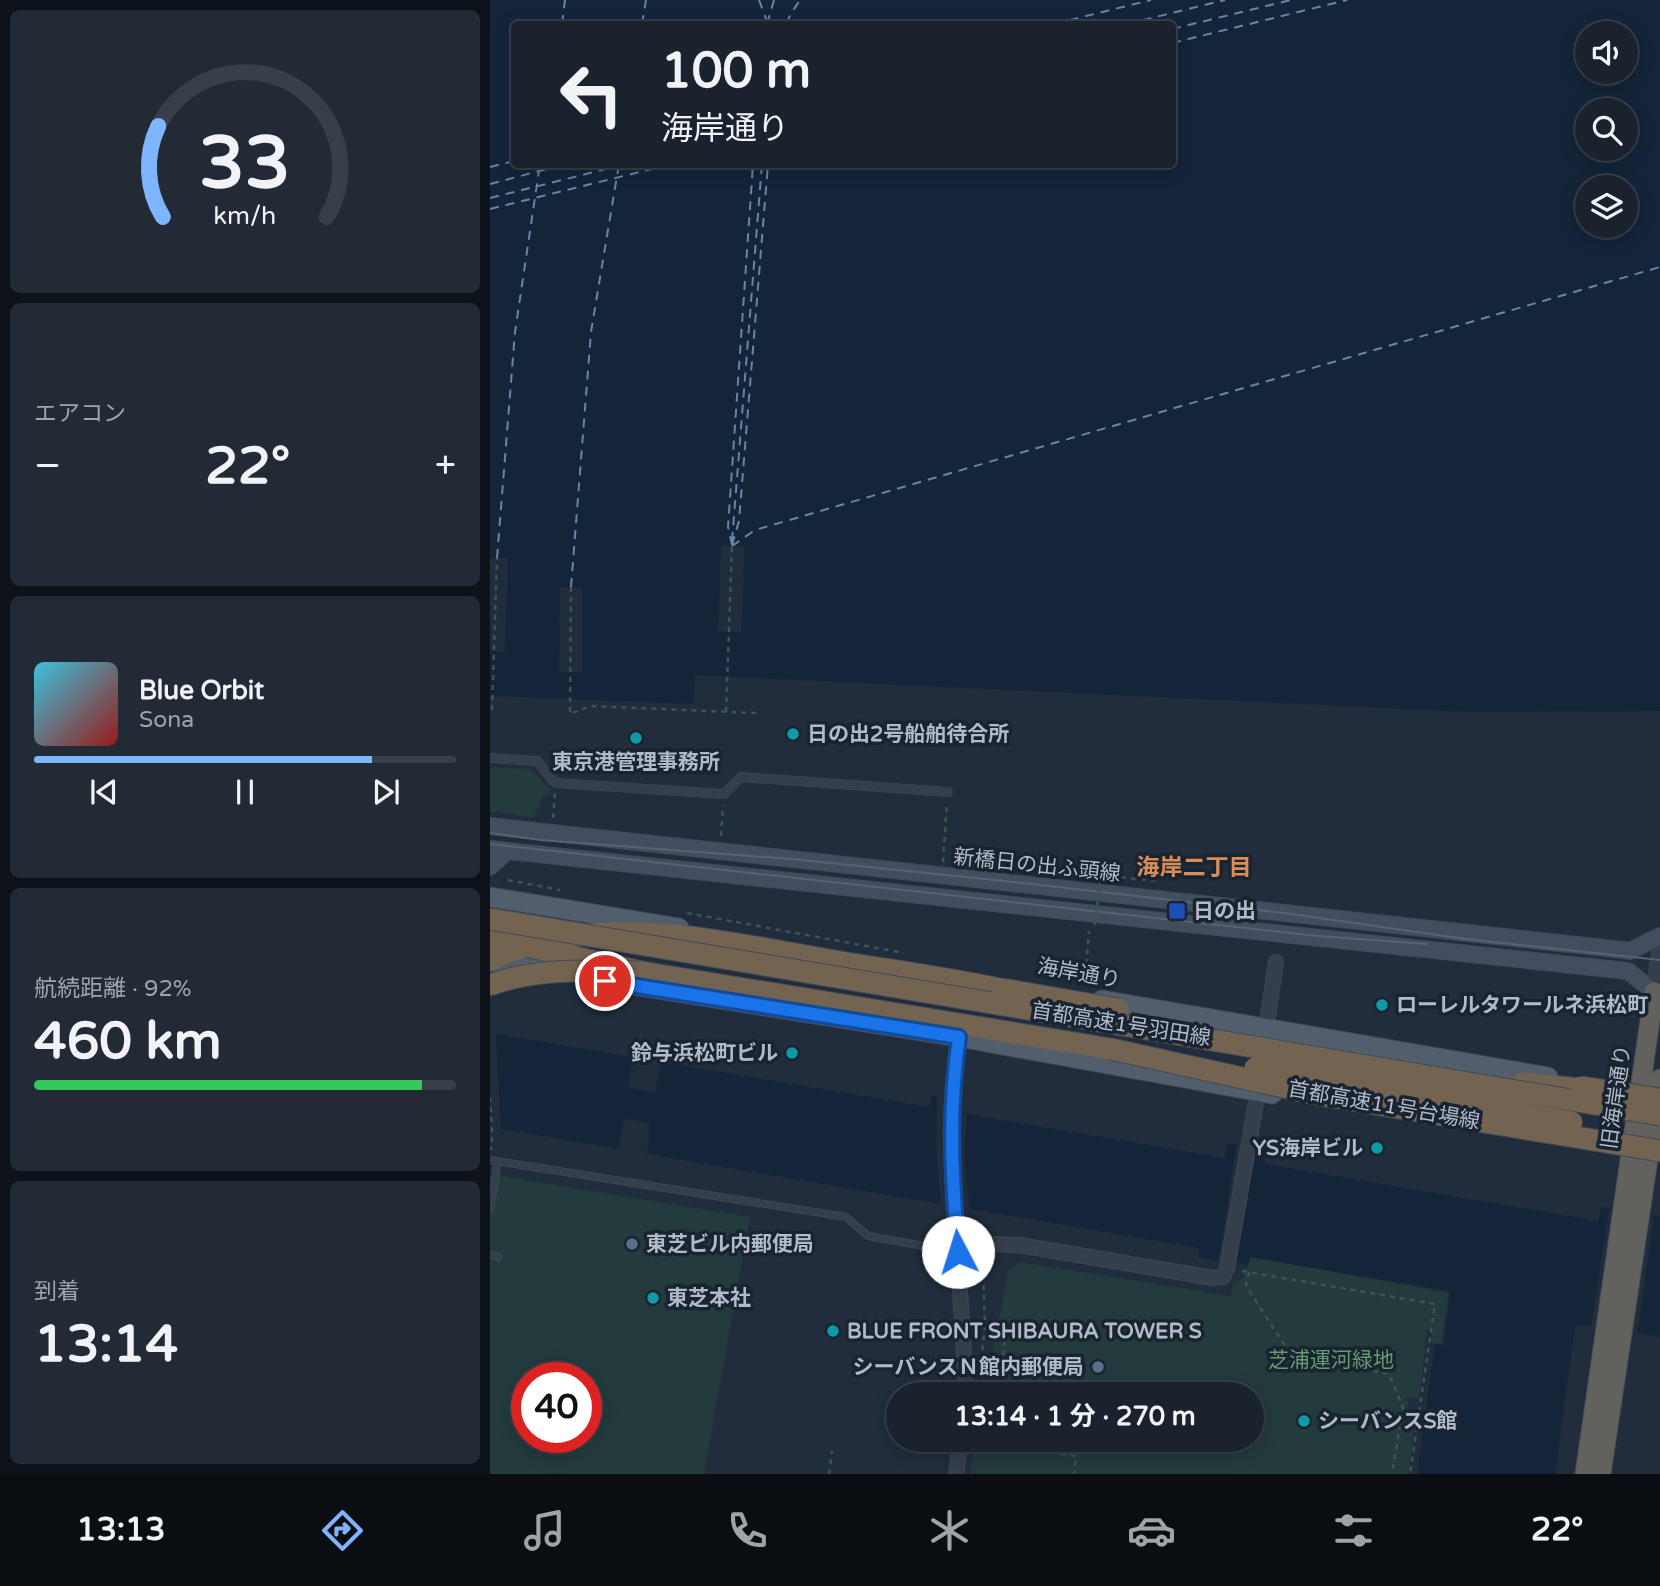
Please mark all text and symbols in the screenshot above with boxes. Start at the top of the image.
map controls [1575,21,1638,238]
button: sound [1575,21,1638,84]
text: 100 m [661,42,811,101]
icon: left [546,49,637,140]
button: search [1575,98,1638,161]
text: 海岸通り [661,110,789,148]
text: 33 [199,121,291,209]
button: layers [1575,175,1638,238]
text: km/h [214,201,276,231]
text: エアコン [34,400,126,428]
text: 22° [205,435,290,498]
text: − [34,443,61,489]
text: + [435,443,456,489]
text: Blue Orbit [139,675,264,706]
text: Sona [139,706,194,734]
place label: 日の出2号船舶待合所 [807,722,1009,747]
marker: 日の出2号船舶待合所 [785,726,801,742]
marker: 東京港管理事務所 [628,730,644,746]
place label: 東京港管理事務所 [552,750,720,775]
icon: previous [85,773,123,811]
icon: pause [226,773,264,811]
icon: next [367,773,405,811]
street label: 新橋日の出ふ頭線 [952,844,1122,887]
district label: 海岸二丁目 [1137,854,1252,882]
place label: 日の出 [1193,899,1256,924]
marker: 日の出 [1167,901,1187,921]
pin [575,951,635,1011]
street label: 海岸通り [1035,954,1122,993]
icon: arrive [586,962,624,1000]
text: 航続距離 · 92% [34,975,192,1003]
place label: ローレルタワールネ浜松町 [1396,993,1648,1018]
marker: ローレルタワールネ浜松町 [1374,997,1390,1013]
street label: 首都高速1号羽田線 [1029,998,1212,1051]
text: 460 km [34,1010,222,1073]
place label: 鈴与浜松町ビル [631,1041,778,1066]
street label: 旧海岸通り [1597,1043,1636,1151]
marker: 鈴与浜松町ビル [784,1045,800,1061]
street label: 首都高速11号台場線 [1286,1076,1482,1135]
place label: YS海岸ビル [1253,1136,1363,1161]
marker: YS海岸ビル [1369,1140,1385,1156]
position arrow [921,1215,995,1289]
place label: 東芝ビル内郵便局 [646,1232,814,1257]
marker: 東芝ビル内郵便局 [624,1236,640,1252]
text: 到着 [34,1278,80,1306]
place label: 東芝本社 [667,1286,751,1311]
marker: 東芝本社 [645,1290,661,1306]
text: 13:14 [34,1313,178,1376]
place label: BLUE FRONT SHIBAURA TOWER S [847,1319,1202,1344]
marker: BLUE FRONT SHIBAURA TOWER S [825,1323,841,1339]
park label: 芝浦運河緑地 [1268,1348,1394,1373]
place label: シーバンスＮ館内郵便局 [853,1355,1084,1380]
marker: シーバンスＮ館内郵便局 [1090,1359,1106,1375]
speed limit sign: 40 [511,1362,602,1453]
text: 13:14 · 1 分 · 270 m [954,1401,1196,1432]
place label: シーバンスS館 [1318,1409,1457,1434]
marker: シーバンスS館 [1296,1413,1312,1429]
icon: directions [318,1506,367,1555]
icon: music [520,1506,569,1555]
icon: phone [723,1506,772,1555]
icon: climate [925,1506,974,1555]
icon: car [1127,1506,1176,1555]
icon: filters [1329,1506,1378,1555]
text: 13:13 [77,1511,165,1549]
text: 22° [1531,1511,1583,1549]

